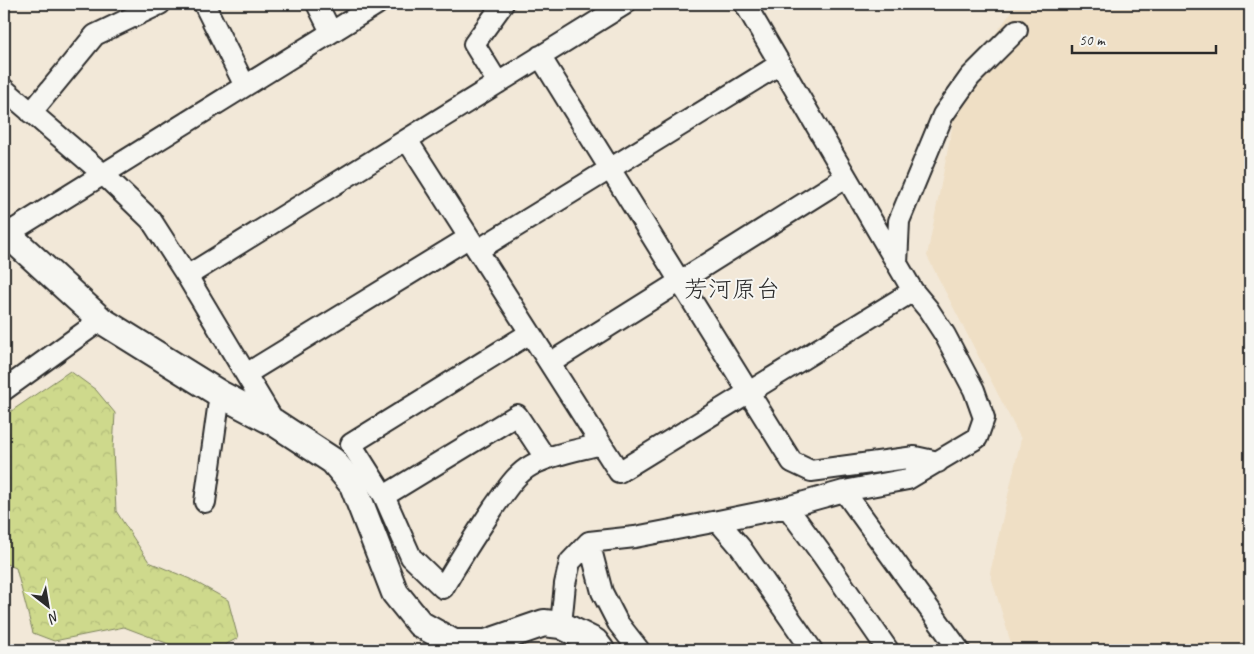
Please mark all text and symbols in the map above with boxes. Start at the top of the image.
scale bar [1072,22,1215,54]
text: 50 m [1079,31,1106,50]
district label: 芳河原台 [684,274,780,304]
north arrow [22,582,72,632]
text: N [44,607,63,627]

